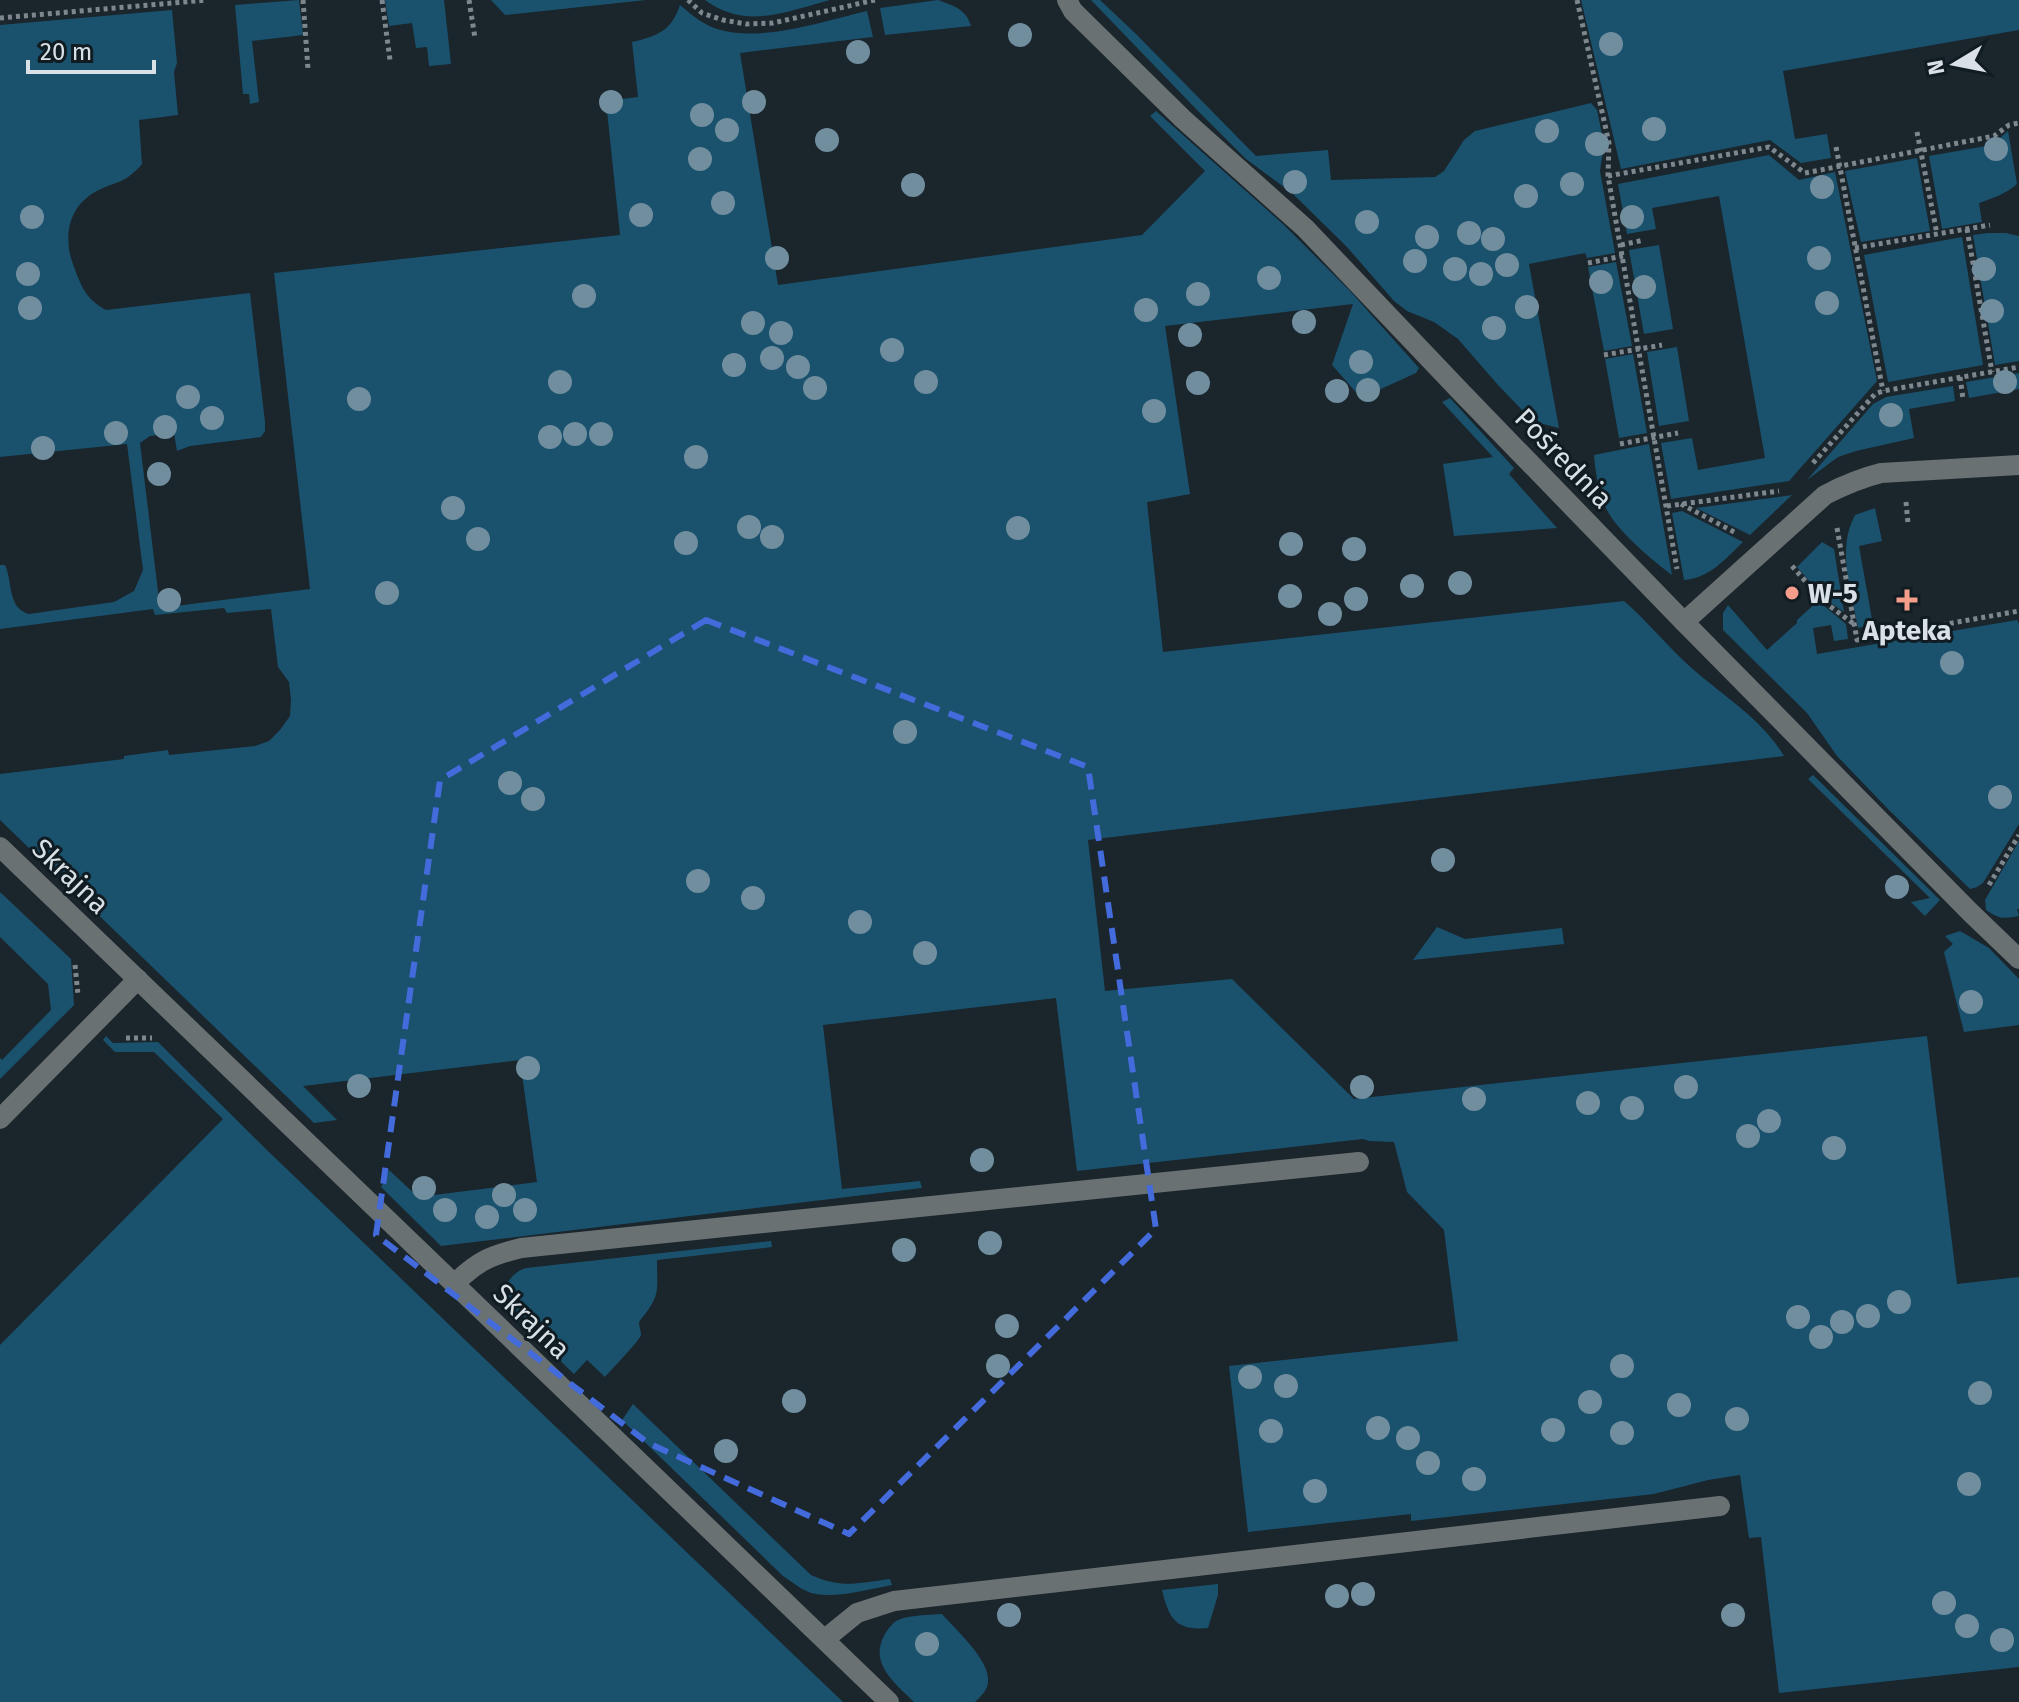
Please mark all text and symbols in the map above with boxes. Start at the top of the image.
scale bar [28,24,154,74]
north arrow [1915,24,1995,104]
text: 20 m [40,38,92,66]
text: N [1921,58,1950,77]
street label: Pośrednia [1508,401,1619,515]
place label: W-5 [1808,577,1858,610]
marker: W-5 [1783,584,1801,602]
marker: Apteka [1898,591,1916,609]
place label: Apteka [1861,614,1952,647]
street label: Skrajna [25,832,116,921]
street label: Skrajna [486,1277,577,1366]

